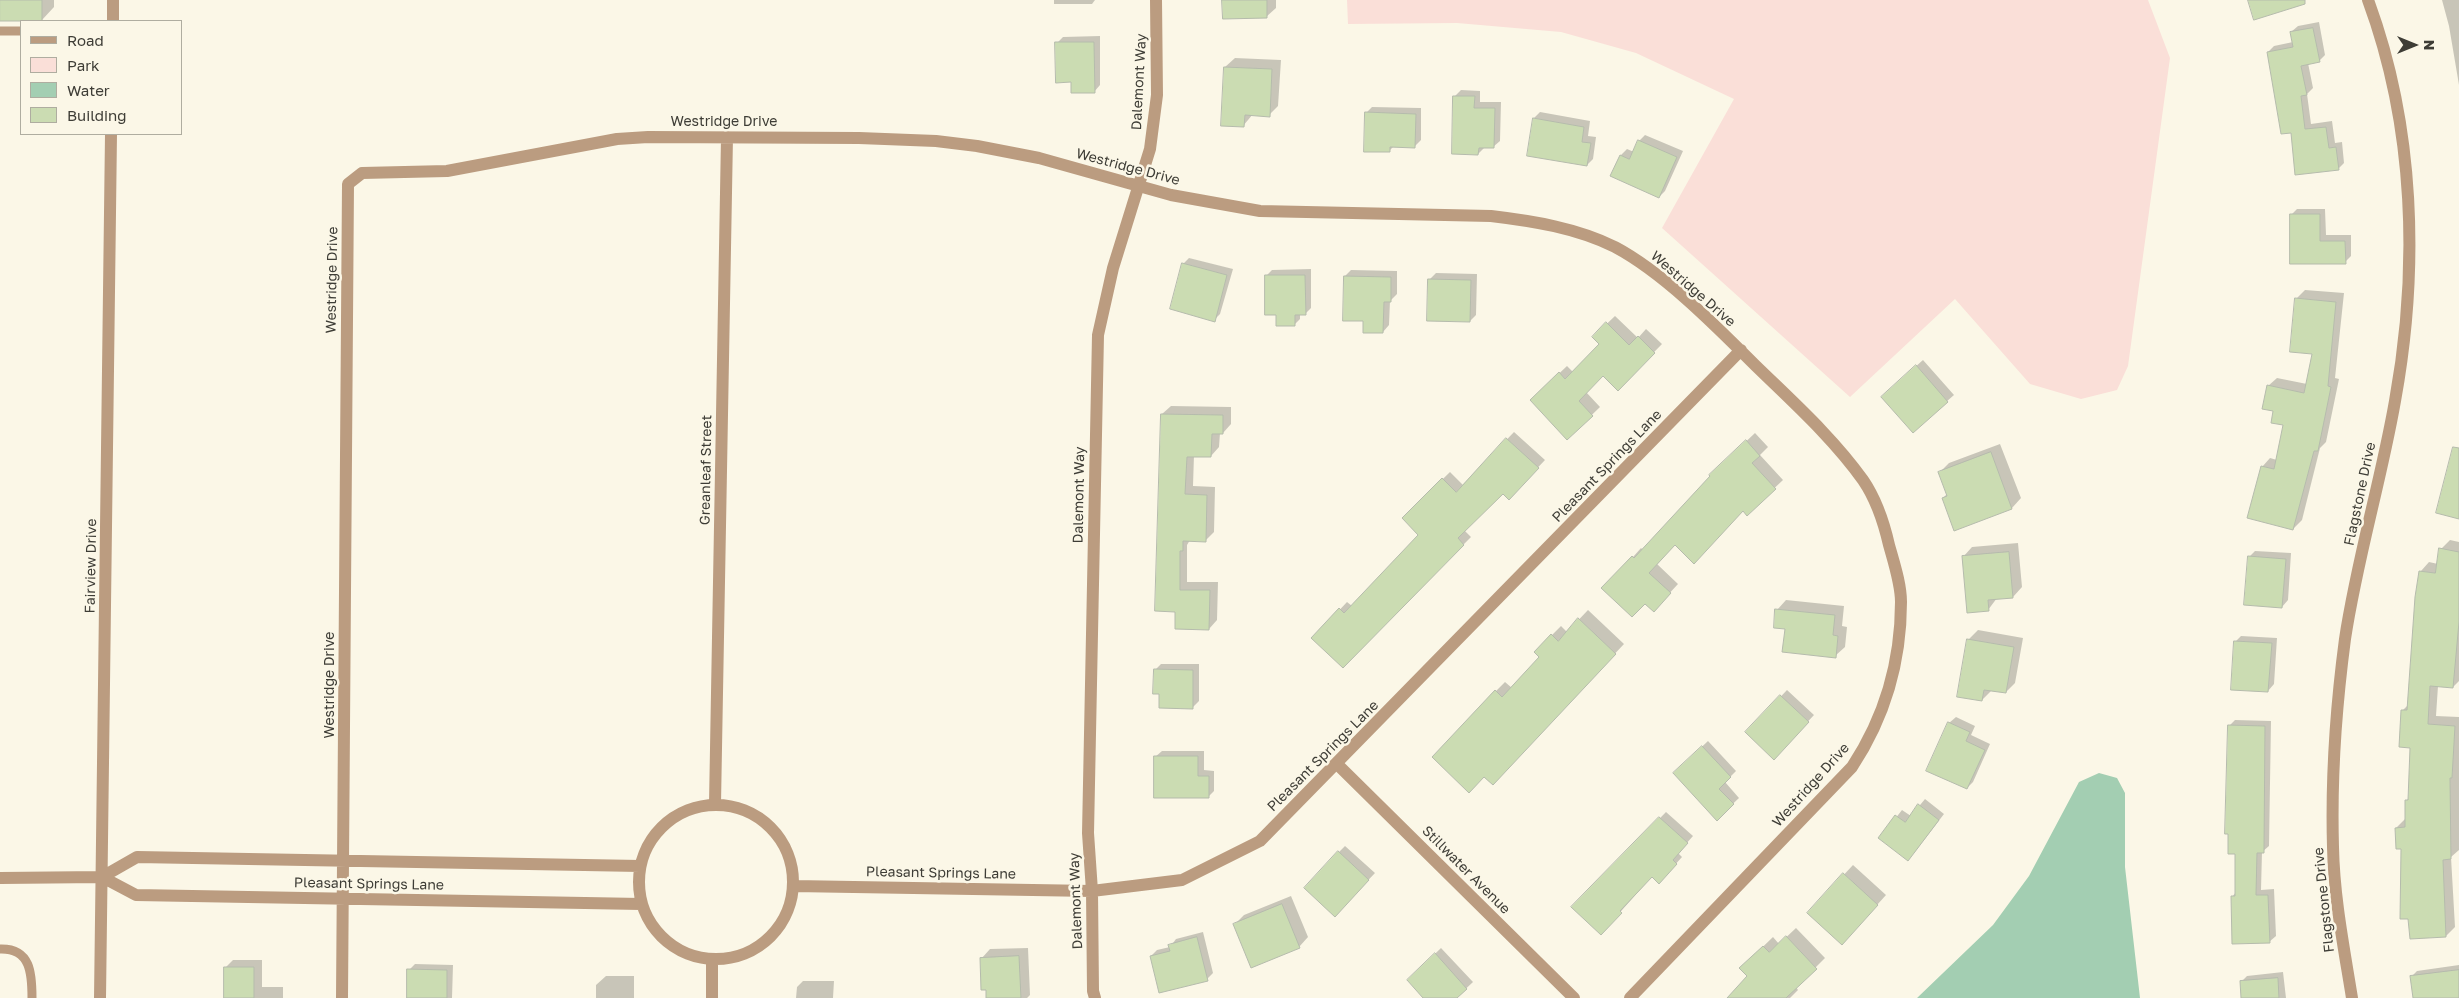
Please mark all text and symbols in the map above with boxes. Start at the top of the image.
legend [20,20,182,135]
north arrow [2389,20,2439,70]
text: Road [67,31,104,49]
street label: Dalemont Way [1128,33,1150,131]
text: N [2421,40,2438,50]
text: Park [67,56,99,74]
text: Water [67,81,110,99]
text: Building [67,106,127,124]
street label: Westridge Drive [671,114,777,130]
street label: Westridge Drive [1074,145,1182,189]
street label: Westridge Drive [323,226,341,334]
street label: Westridge Drive [1647,248,1739,330]
street label: Pleasant Springs Lane [1549,406,1665,526]
street label: Greanleaf Street [697,415,715,525]
street label: Flagstone Drive [2341,441,2379,547]
street label: Dalemont Way [1070,446,1088,544]
street label: Fairview Drive [82,519,100,613]
street label: Westridge Drive [322,632,338,738]
street label: Pleasant Springs Lane [1264,697,1382,815]
street label: Westridge Drive [1769,740,1853,830]
street label: Stillwater Avenue [1418,822,1514,918]
street label: Flagstone Drive [2310,847,2338,953]
street label: Dalemont Way [1066,852,1086,950]
street label: Pleasant Springs Lane [866,863,1016,883]
street label: Pleasant Springs Lane [294,874,444,894]

